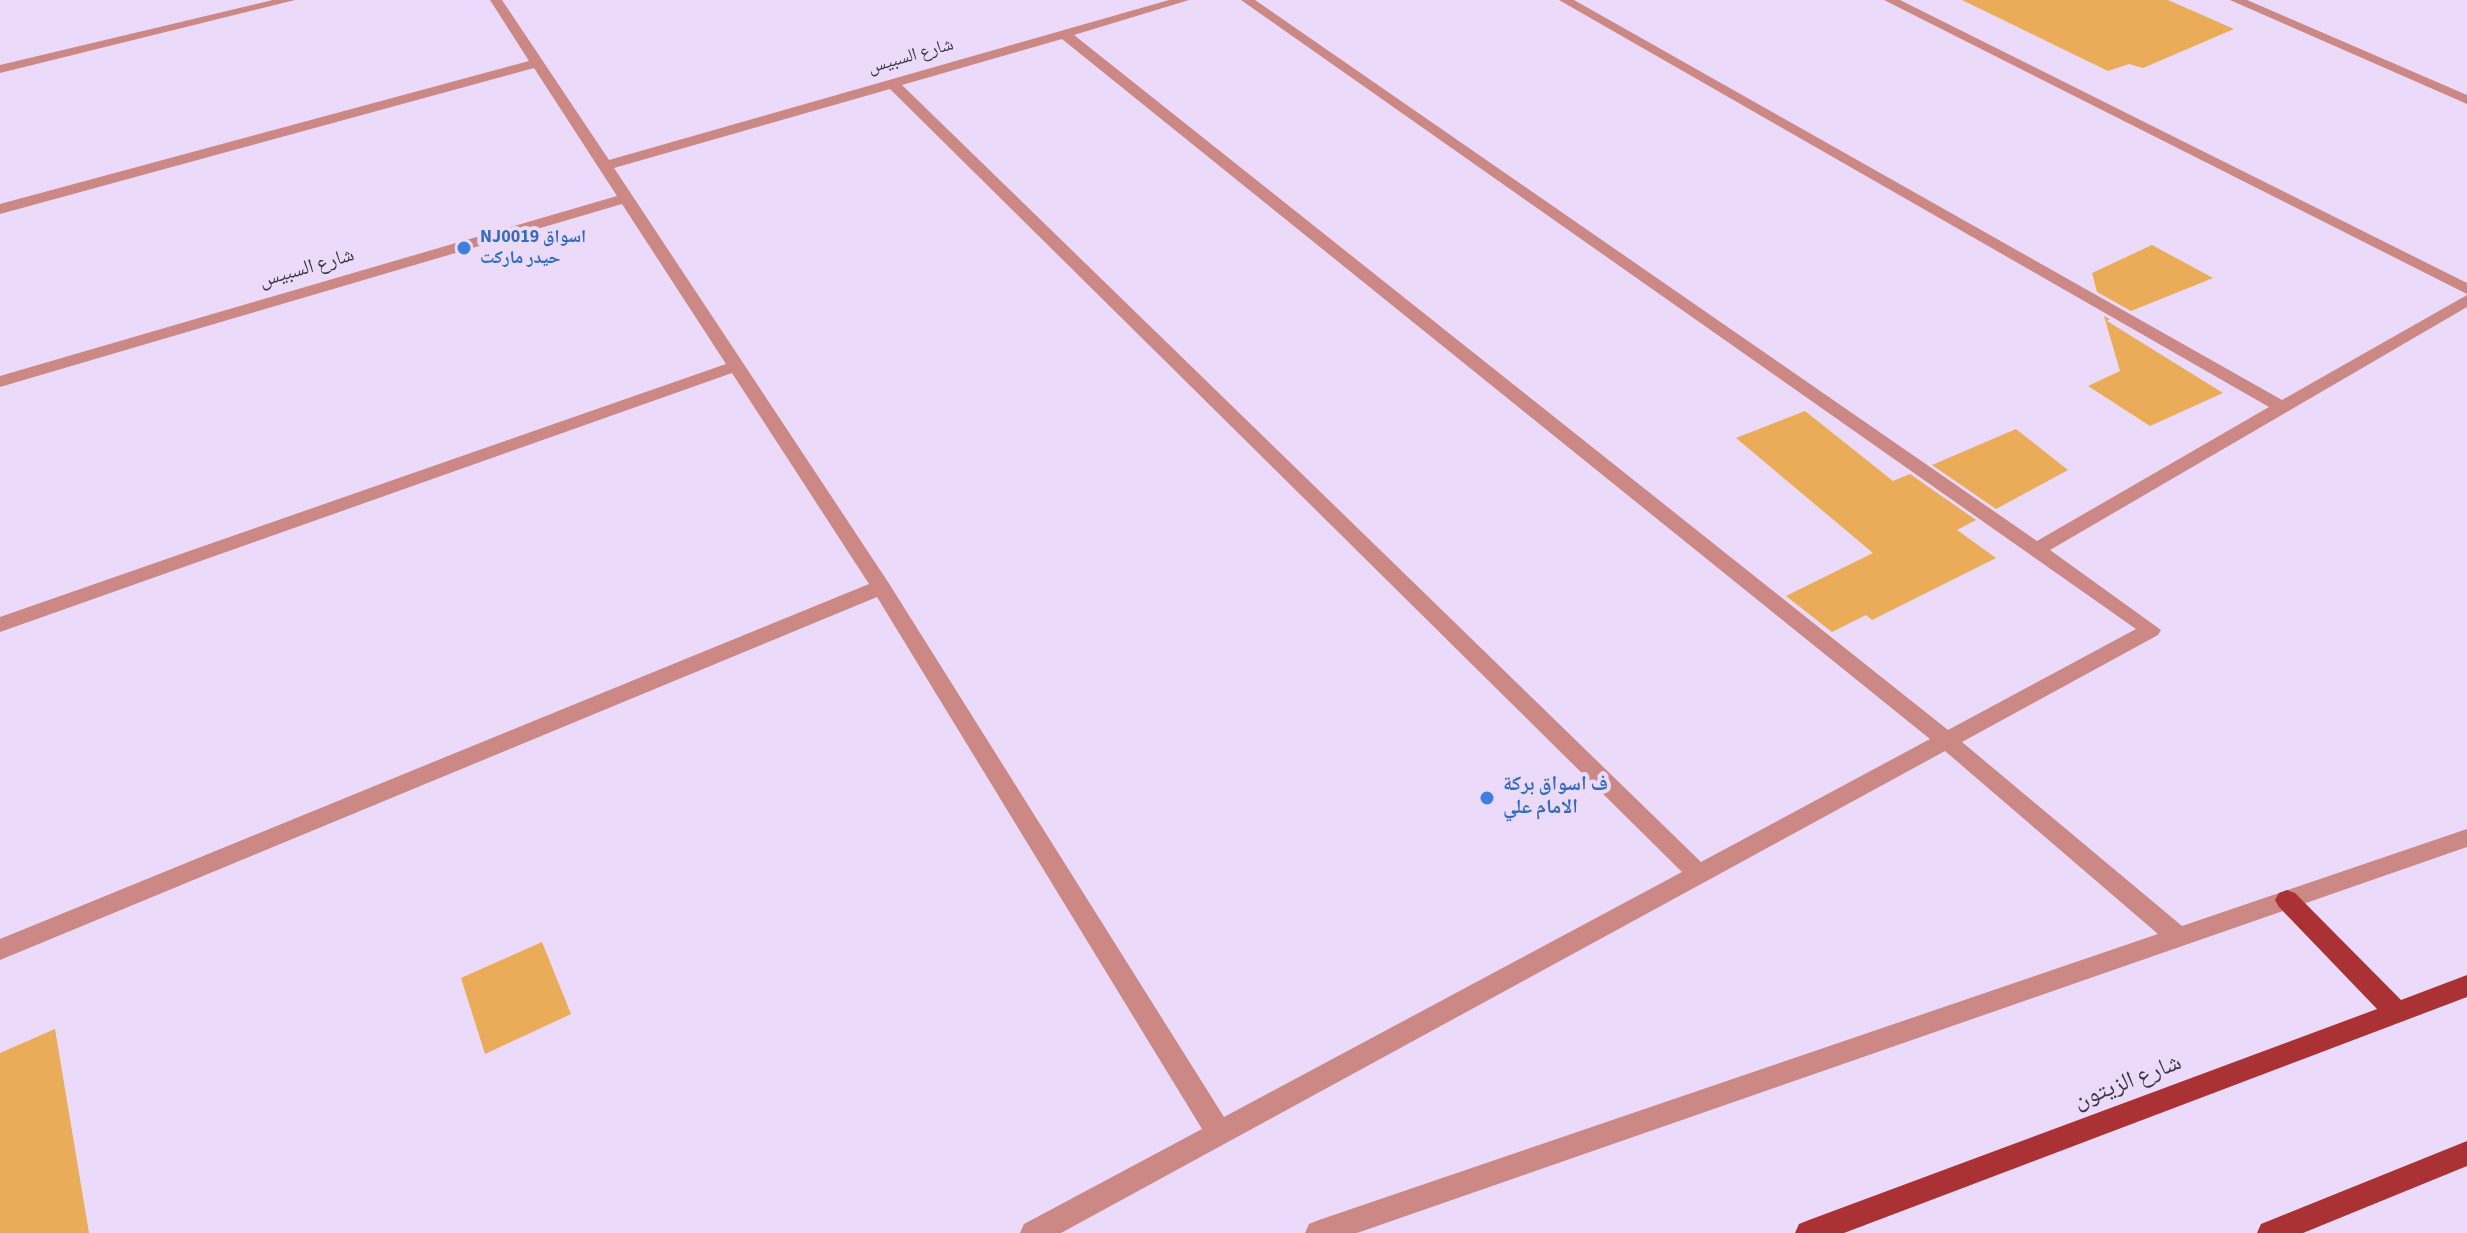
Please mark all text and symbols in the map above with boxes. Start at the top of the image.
street label: شارع السبيس [866,35,956,79]
place label: NJ0019 اسواق حيدر ماركت [480,227,586,270]
marker: NJ0019 اسواق حيدر ماركت [455,239,473,257]
street label: شارع السبيس [257,244,357,294]
place label: ف اسواق بركة الامام علي [1503,774,1608,821]
marker: ف اسواق بركة الامام علي [1478,789,1496,807]
street label: شارع الزيتون [2070,1049,2186,1117]

